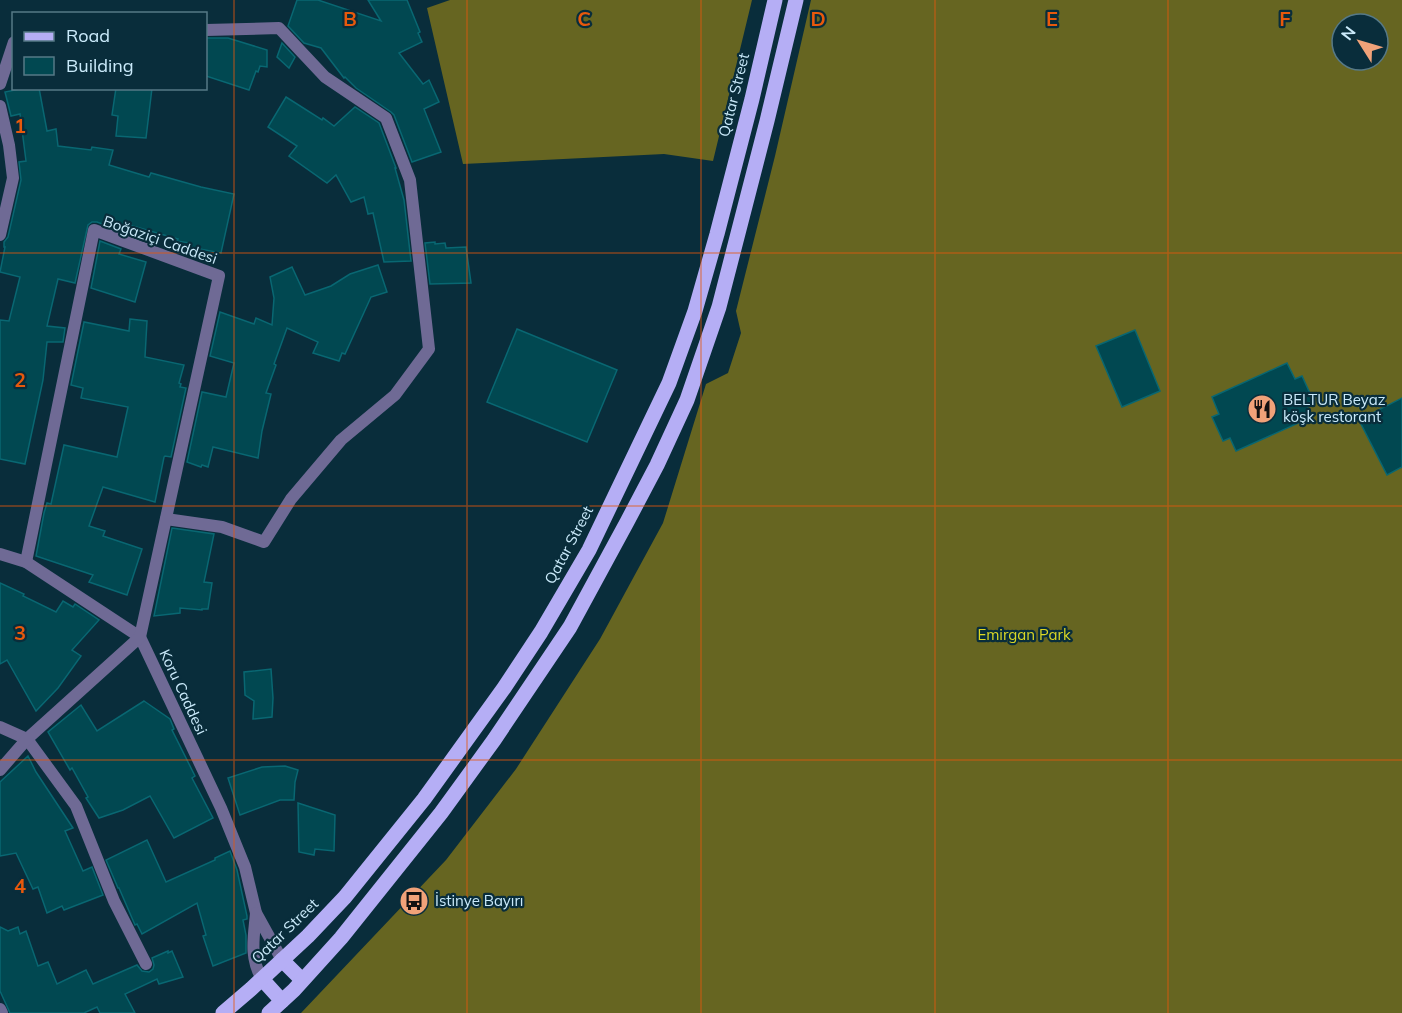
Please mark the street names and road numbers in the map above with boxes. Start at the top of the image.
street label: Qatar Street [714,51,753,139]
street label: Boğaziçi Caddesi [101,211,220,268]
street label: Qatar Street [540,502,597,587]
street label: Koru Caddesi [155,646,212,738]
street label: Qatar Street [247,894,322,967]

